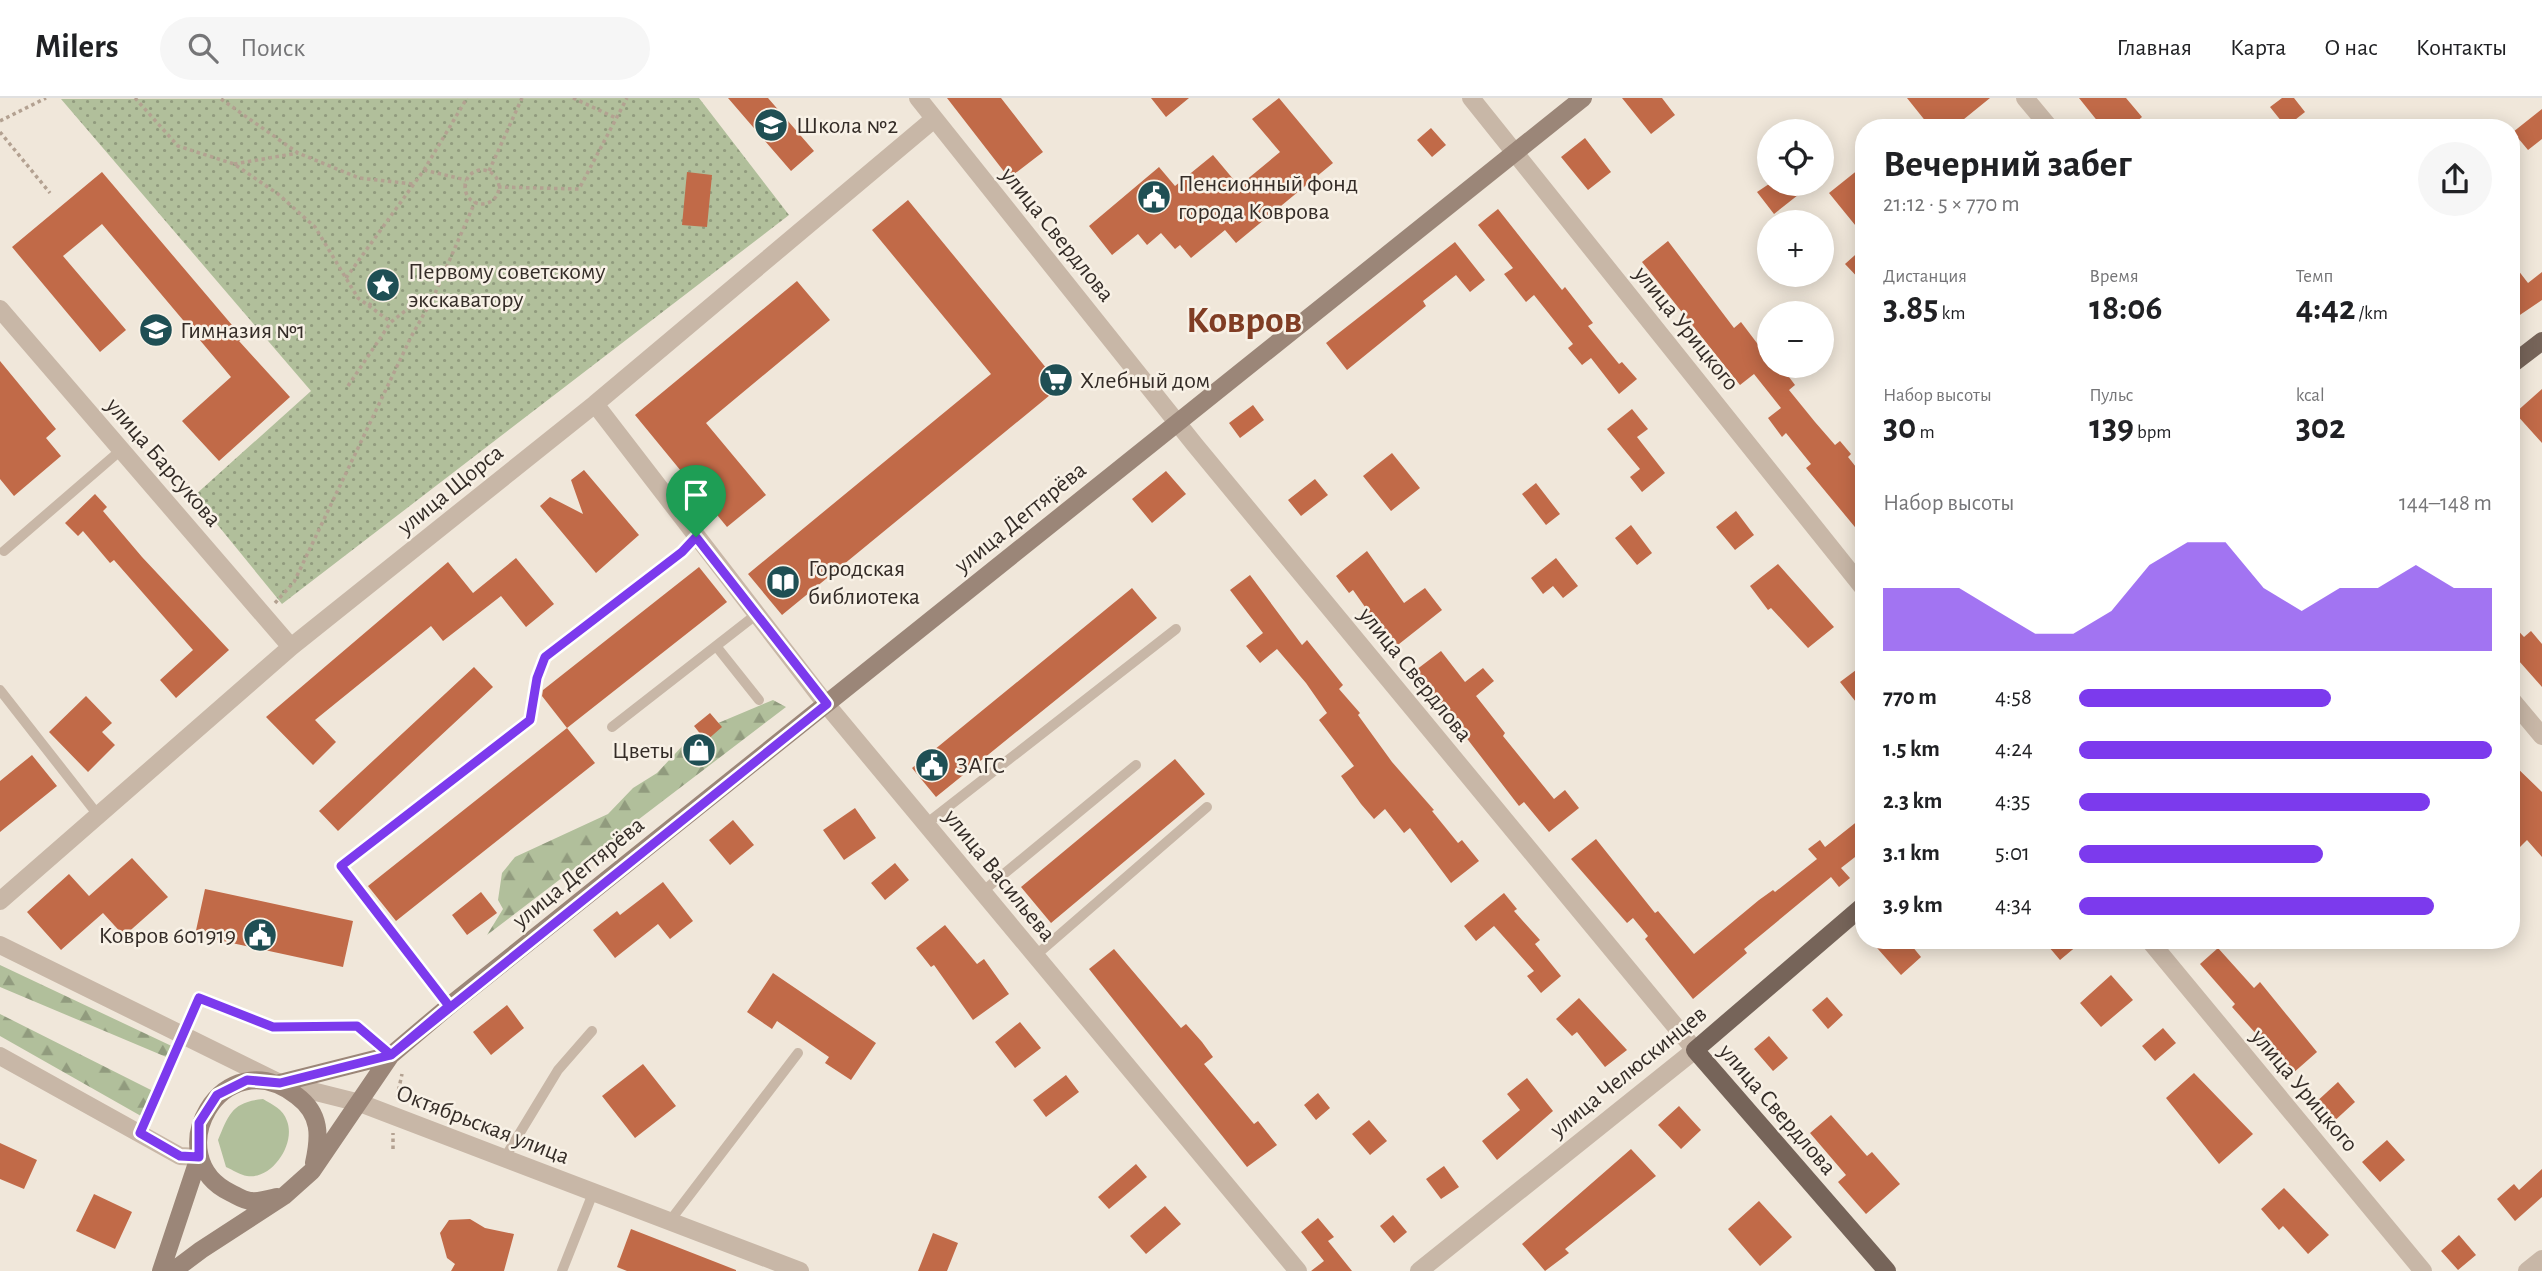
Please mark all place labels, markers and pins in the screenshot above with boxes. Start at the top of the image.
school or university icon: Школа №2 [752,106,790,144]
place label: Школа №2 [796,114,898,138]
place label: Пенсионный фонд города Коврова [1178,172,1358,224]
public building icon: Пенсионный фонд города Коврова [1135,178,1173,216]
place label: Первому советскому экскаватору [408,260,606,312]
place icon: Первому советскому экскаватору [364,266,402,304]
school or university icon: Гимназия №1 [137,311,175,349]
place label: Гимназия №1 [180,319,305,343]
supermarket icon: Хлебный дом [1037,361,1075,399]
place label: Хлебный дом [1080,369,1210,393]
pin [666,465,726,537]
place label: Городская библиотека [808,557,920,609]
library icon: Городская библиотека [764,563,802,601]
shop icon: Цветы [680,731,718,769]
place label: Цветы [612,739,674,763]
public building icon: ЗАГС [913,746,951,784]
place label: ЗАГС [956,754,1005,778]
public building icon: Ковров 601919 [241,916,279,954]
place label: Ковров 601919 [98,924,236,948]

